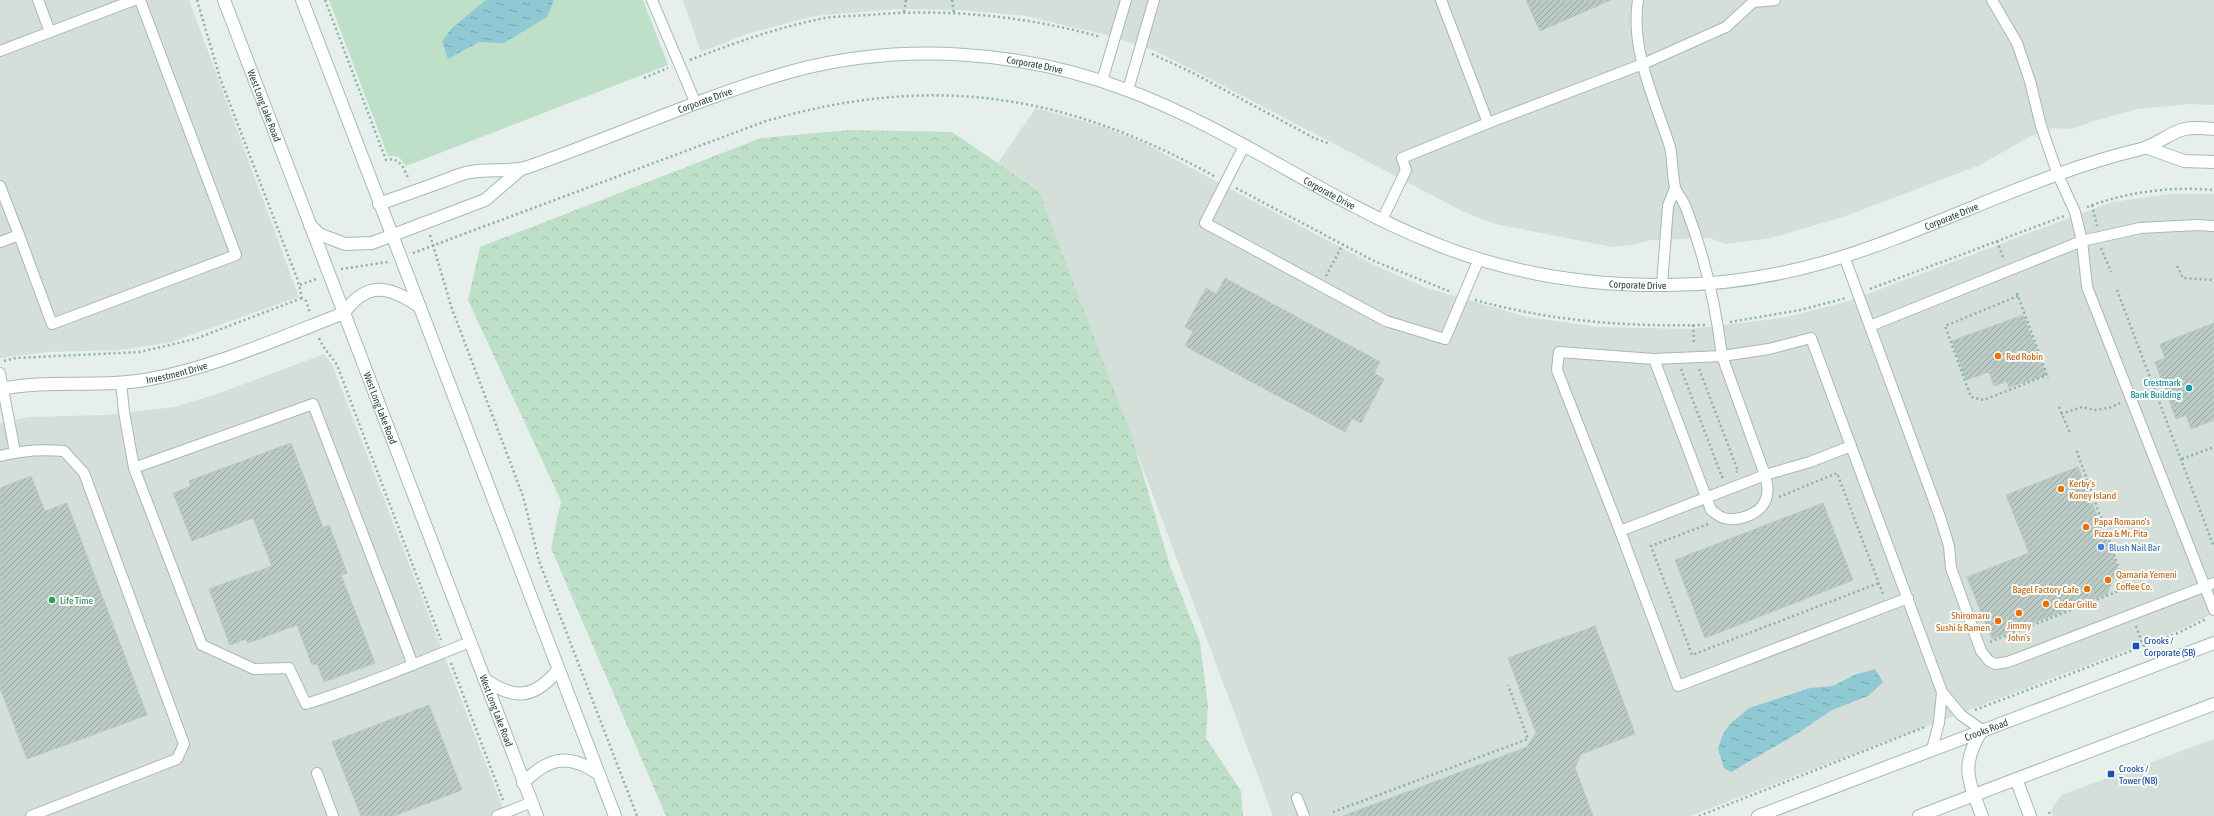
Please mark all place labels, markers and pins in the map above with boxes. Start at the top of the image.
marker: Red Robin [1993,351,2003,361]
place label: Red Robin [2006,351,2043,362]
place label: Crestmark Bank Building [2130,377,2182,400]
marker: Crestmark Bank Building [2184,383,2194,393]
place label: Kerby's Koney Island [2069,478,2116,501]
marker: Kerby's Koney Island [2056,484,2066,494]
place label: Papa Romano's Pizza & Mr. Pita [2094,516,2150,539]
marker: Papa Romano's Pizza & Mr. Pita [2081,522,2091,532]
marker: Blush Nail Bar [2096,542,2106,552]
place label: Blush Nail Bar [2109,542,2161,553]
place label: Qamaria Yemeni Coffee Co. [2116,569,2177,592]
marker: Qamaria Yemeni Coffee Co. [2103,575,2113,585]
place label: Bagel Factory Cafe [2012,584,2079,595]
marker: Bagel Factory Cafe [2082,584,2092,594]
marker: Life Time [47,595,57,605]
place label: Life Time [60,595,94,606]
marker: Cedar Grille [2041,599,2051,609]
place label: Cedar Grille [2054,599,2097,610]
marker: Jimmy John's [2014,608,2024,618]
place label: Shiromaru Sushi & Ramen [1936,610,1990,633]
marker: Shiromaru Sushi & Ramen [1993,616,2003,626]
place label: Jimmy John's [2007,620,2031,643]
place label: Crooks / Corporate (SB) [2144,635,2195,658]
marker: Crooks / Corporate (SB) [2131,641,2141,651]
place label: Crooks / Tower (NB) [2119,763,2158,786]
marker: Crooks / Tower (NB) [2106,769,2116,779]

